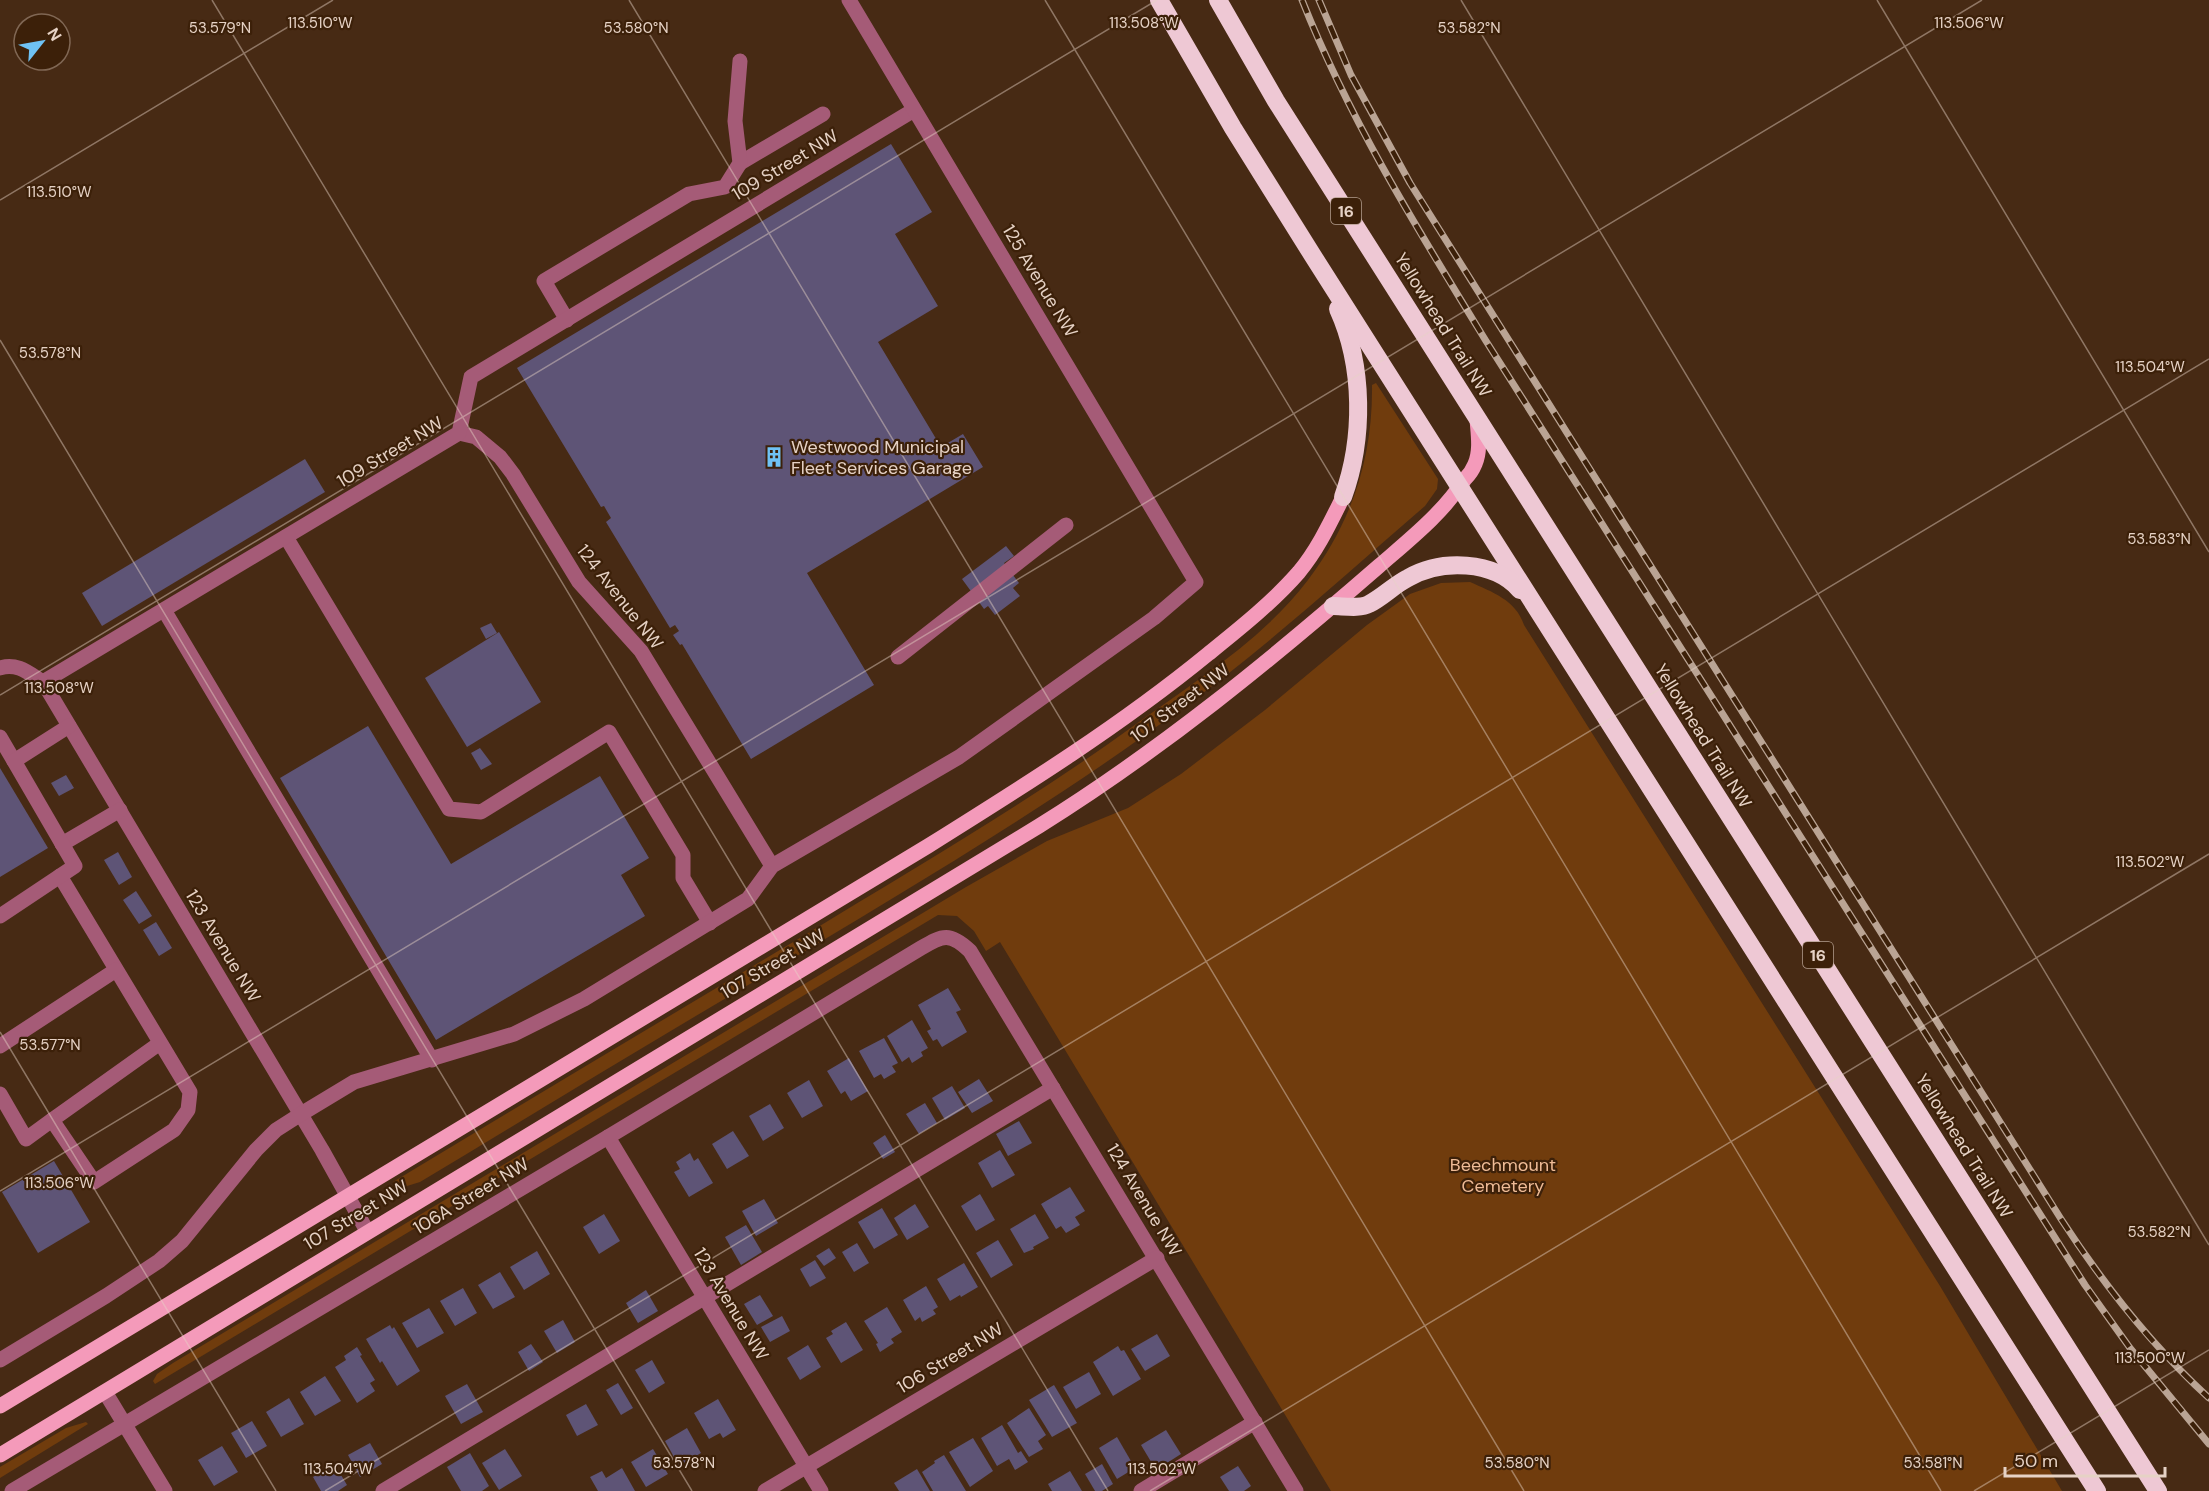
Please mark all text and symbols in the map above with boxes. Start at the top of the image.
north arrow [12,12,72,72]
text: 113.510°W [288,13,353,33]
text: 113.508°W [1109,13,1179,33]
text: 113.506°W [1934,13,2004,33]
text: 53.579°N [189,18,251,38]
text: 53.580°N [603,18,669,38]
text: 53.582°N [1437,18,1501,38]
text: N [42,24,66,45]
street label: 109 Street NW [728,124,842,206]
text: 113.510°W [27,182,92,202]
road number: 16 [1331,198,1361,224]
street label: 125 Avenue NW [997,220,1083,342]
street label: Yellowhead Trail NW [1389,248,1497,402]
text: 53.578°N [19,343,81,363]
text: 113.504°W [2115,357,2185,377]
street label: 109 Street NW [333,411,447,493]
place label: Westwood Municipal Fleet Services Garage [791,435,972,480]
building icon: Westwood Municipal Fleet Services Garage [762,445,786,469]
text: 53.583°N [2127,529,2191,549]
street label: 124 Avenue NW [571,539,669,655]
street label: 107 Street NW [1126,658,1234,748]
street label: Yellowhead Trail NW [1649,659,1757,813]
text: 113.508°W [24,678,94,698]
text: 113.502°W [2116,852,2185,872]
street label: 123 Avenue NW [180,885,266,1007]
street label: 107 Street NW [716,923,830,1005]
road number: 16 [1803,942,1833,968]
text: 53.577°N [19,1035,81,1055]
street label: Yellowhead Trail NW [1910,1069,2018,1223]
street label: 124 Avenue NW [1101,1139,1187,1261]
street label: 106A Street NW [409,1152,533,1240]
park label: Beechmount Cemetery [1450,1153,1556,1198]
text: 113.506°W [24,1173,94,1193]
street label: 107 Street NW [299,1174,413,1256]
text: 53.582°N [2127,1222,2191,1242]
street label: 123 Avenue NW [688,1243,774,1365]
street label: 106 Street NW [893,1317,1007,1399]
text: 113.500°W [2115,1348,2186,1368]
scale bar [2005,1440,2166,1478]
text: 50 m [2014,1449,2058,1473]
text: 53.578°N [653,1453,715,1473]
text: 53.580°N [1484,1453,1550,1473]
text: 53.581°N [1903,1453,1963,1473]
text: 113.504°W [303,1459,373,1479]
text: 113.502°W [1128,1459,1197,1479]

